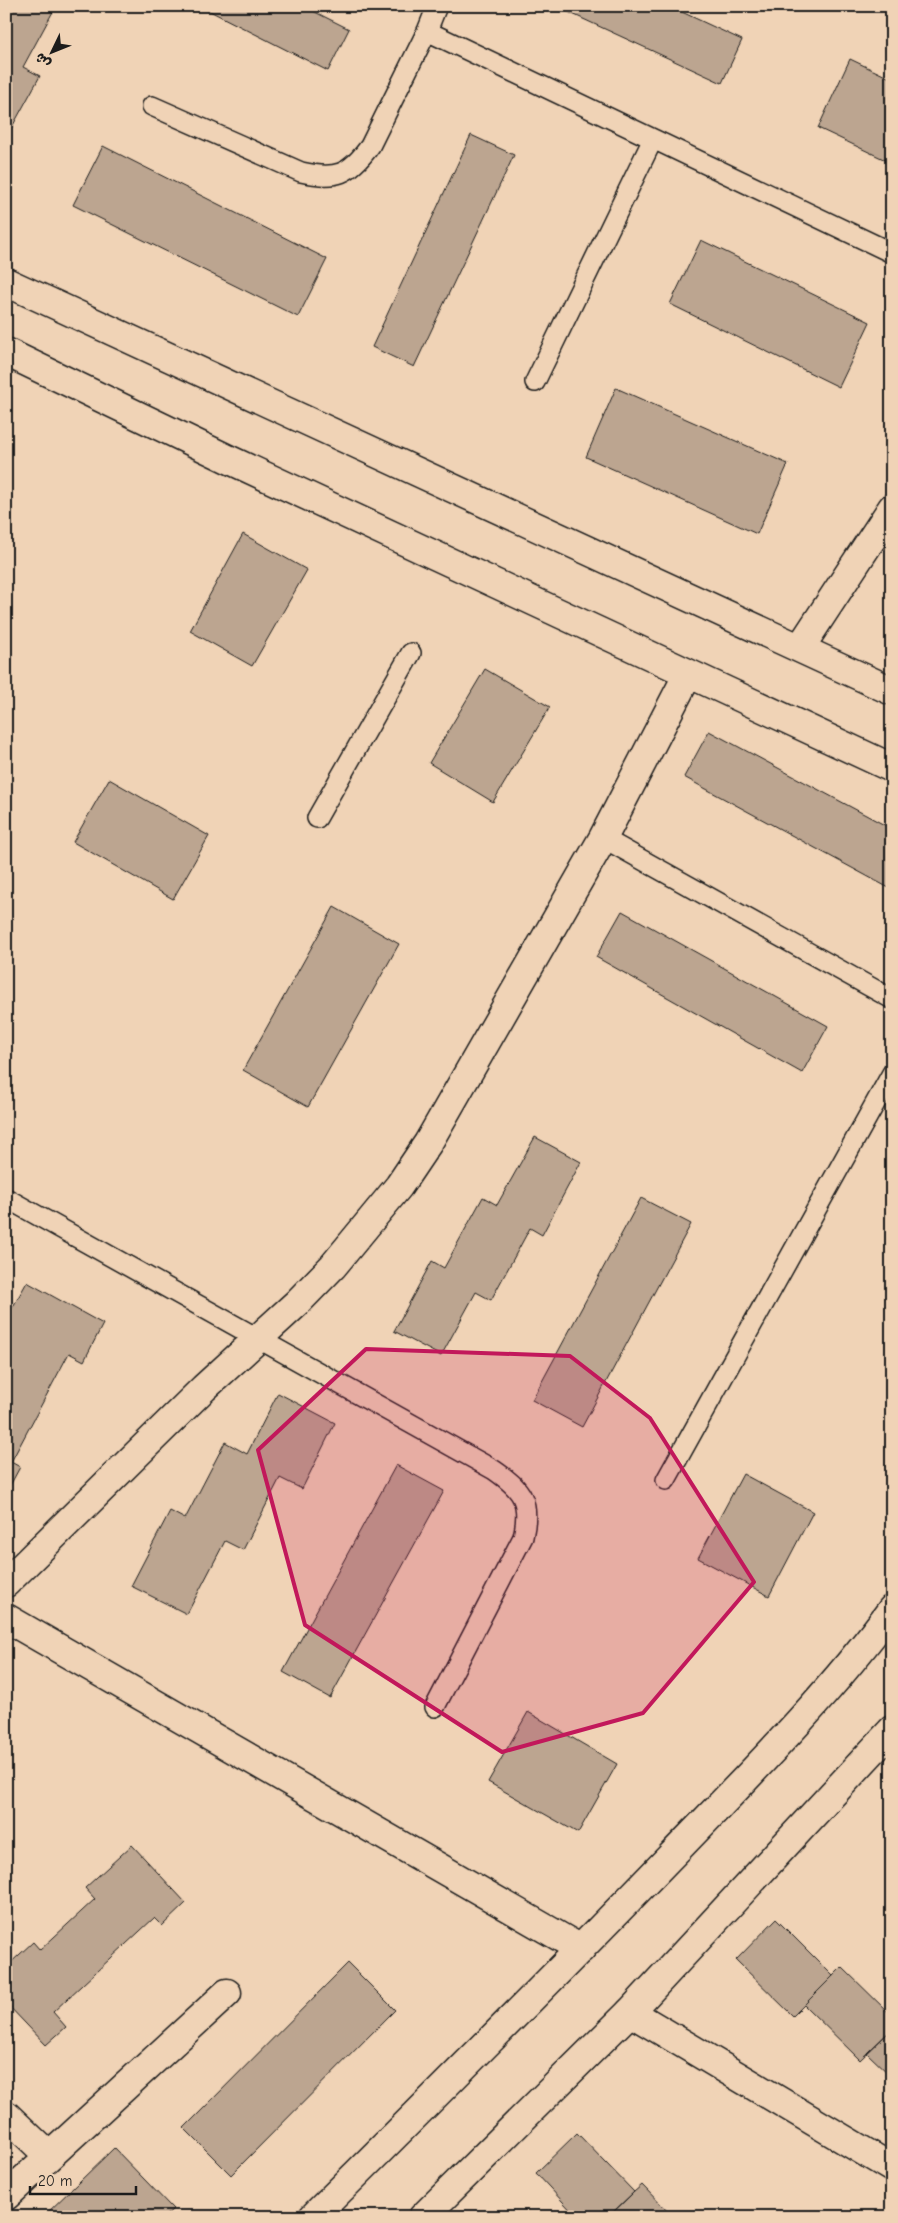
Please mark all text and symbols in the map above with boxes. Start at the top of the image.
north arrow [28,28,78,78]
text: ش [31,49,54,72]
scale bar [30,2163,136,2195]
text: 20 m [38,2172,72,2190]

